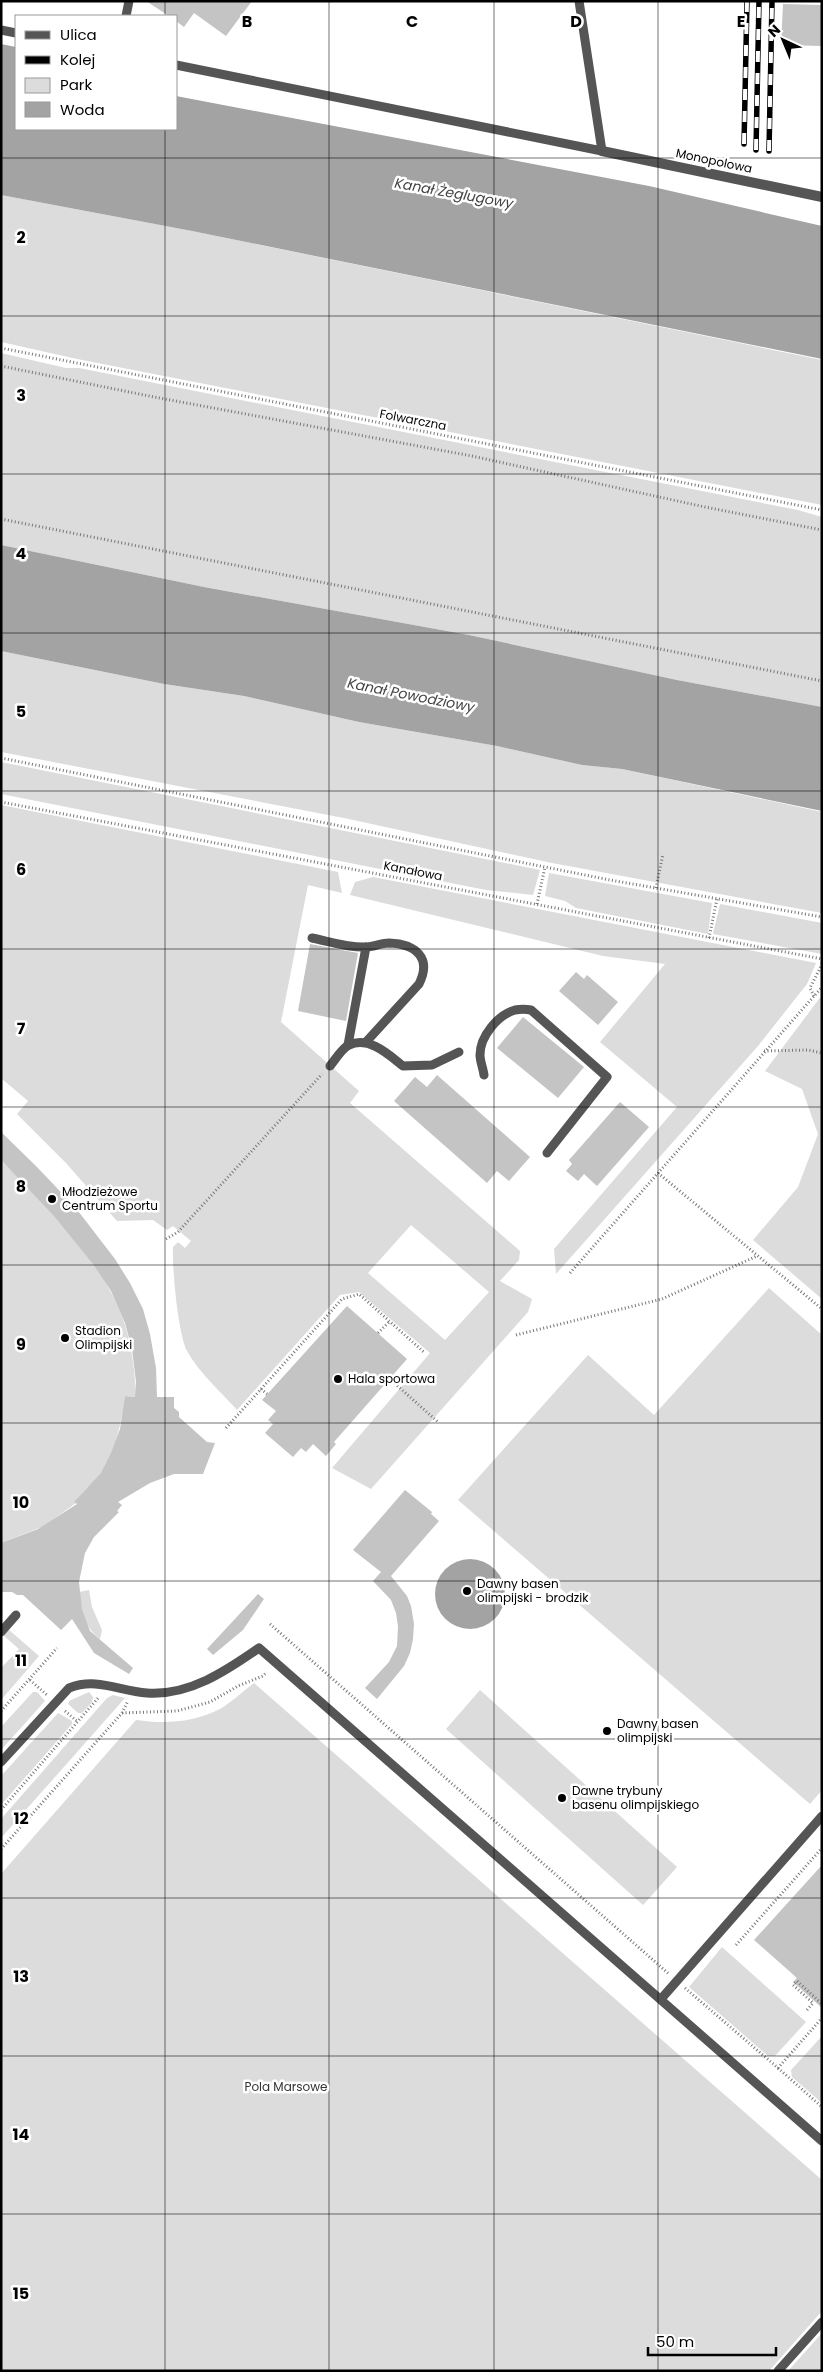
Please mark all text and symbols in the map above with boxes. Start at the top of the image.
text: B [242,10,252,33]
text: C [406,10,418,33]
text: D [570,10,582,33]
text: E [737,10,745,33]
legend [15,15,178,130]
north arrow [758,15,808,65]
text: N [763,20,785,41]
text: Ulica [60,24,97,45]
text: Kolej [60,49,95,70]
text: Park [60,74,92,95]
text: Woda [60,99,105,120]
street label: Monopolowa [674,144,754,177]
water label: Kanał Żeglugowy [393,173,516,213]
text: 2 [16,226,26,249]
text: 3 [16,384,26,407]
street label: Folwarczna [378,405,448,434]
text: 4 [16,542,27,565]
water label: Kanał Powodziowy [346,673,477,717]
text: 5 [16,700,26,723]
street label: Kanałowa [382,856,444,885]
text: 6 [16,858,26,881]
text: 7 [17,1017,26,1040]
text: 8 [16,1175,26,1198]
place label: Młodzieżowe Centrum Sportu [62,1183,158,1214]
marker: Młodzieżowe Centrum Sportu [46,1193,58,1205]
place label: Stadion Olimpijski [75,1322,132,1353]
marker: Stadion Olimpijski [59,1332,71,1344]
text: 9 [16,1333,26,1356]
place label: Hala sportowa [348,1370,435,1387]
marker: Hala sportowa [332,1373,344,1385]
text: 10 [13,1491,29,1514]
place label: Dawny basen olimpijski - brodzik [477,1575,589,1606]
marker: Dawny basen olimpijski - brodzik [461,1585,473,1597]
text: 11 [15,1649,27,1672]
place label: Dawny basen olimpijski [617,1715,699,1746]
marker: Dawny basen olimpijski [601,1725,613,1737]
place label: Dawne trybuny basenu olimpijskiego [572,1782,699,1813]
marker: Dawne trybuny basenu olimpijskiego [556,1792,568,1804]
text: 12 [13,1807,29,1830]
text: 13 [13,1965,29,1988]
park label: Pola Marsowe [244,2078,328,2095]
text: 14 [13,2123,30,2146]
text: 15 [13,2282,29,2305]
scale bar [648,2324,776,2356]
text: 50 m [656,2331,694,2352]

